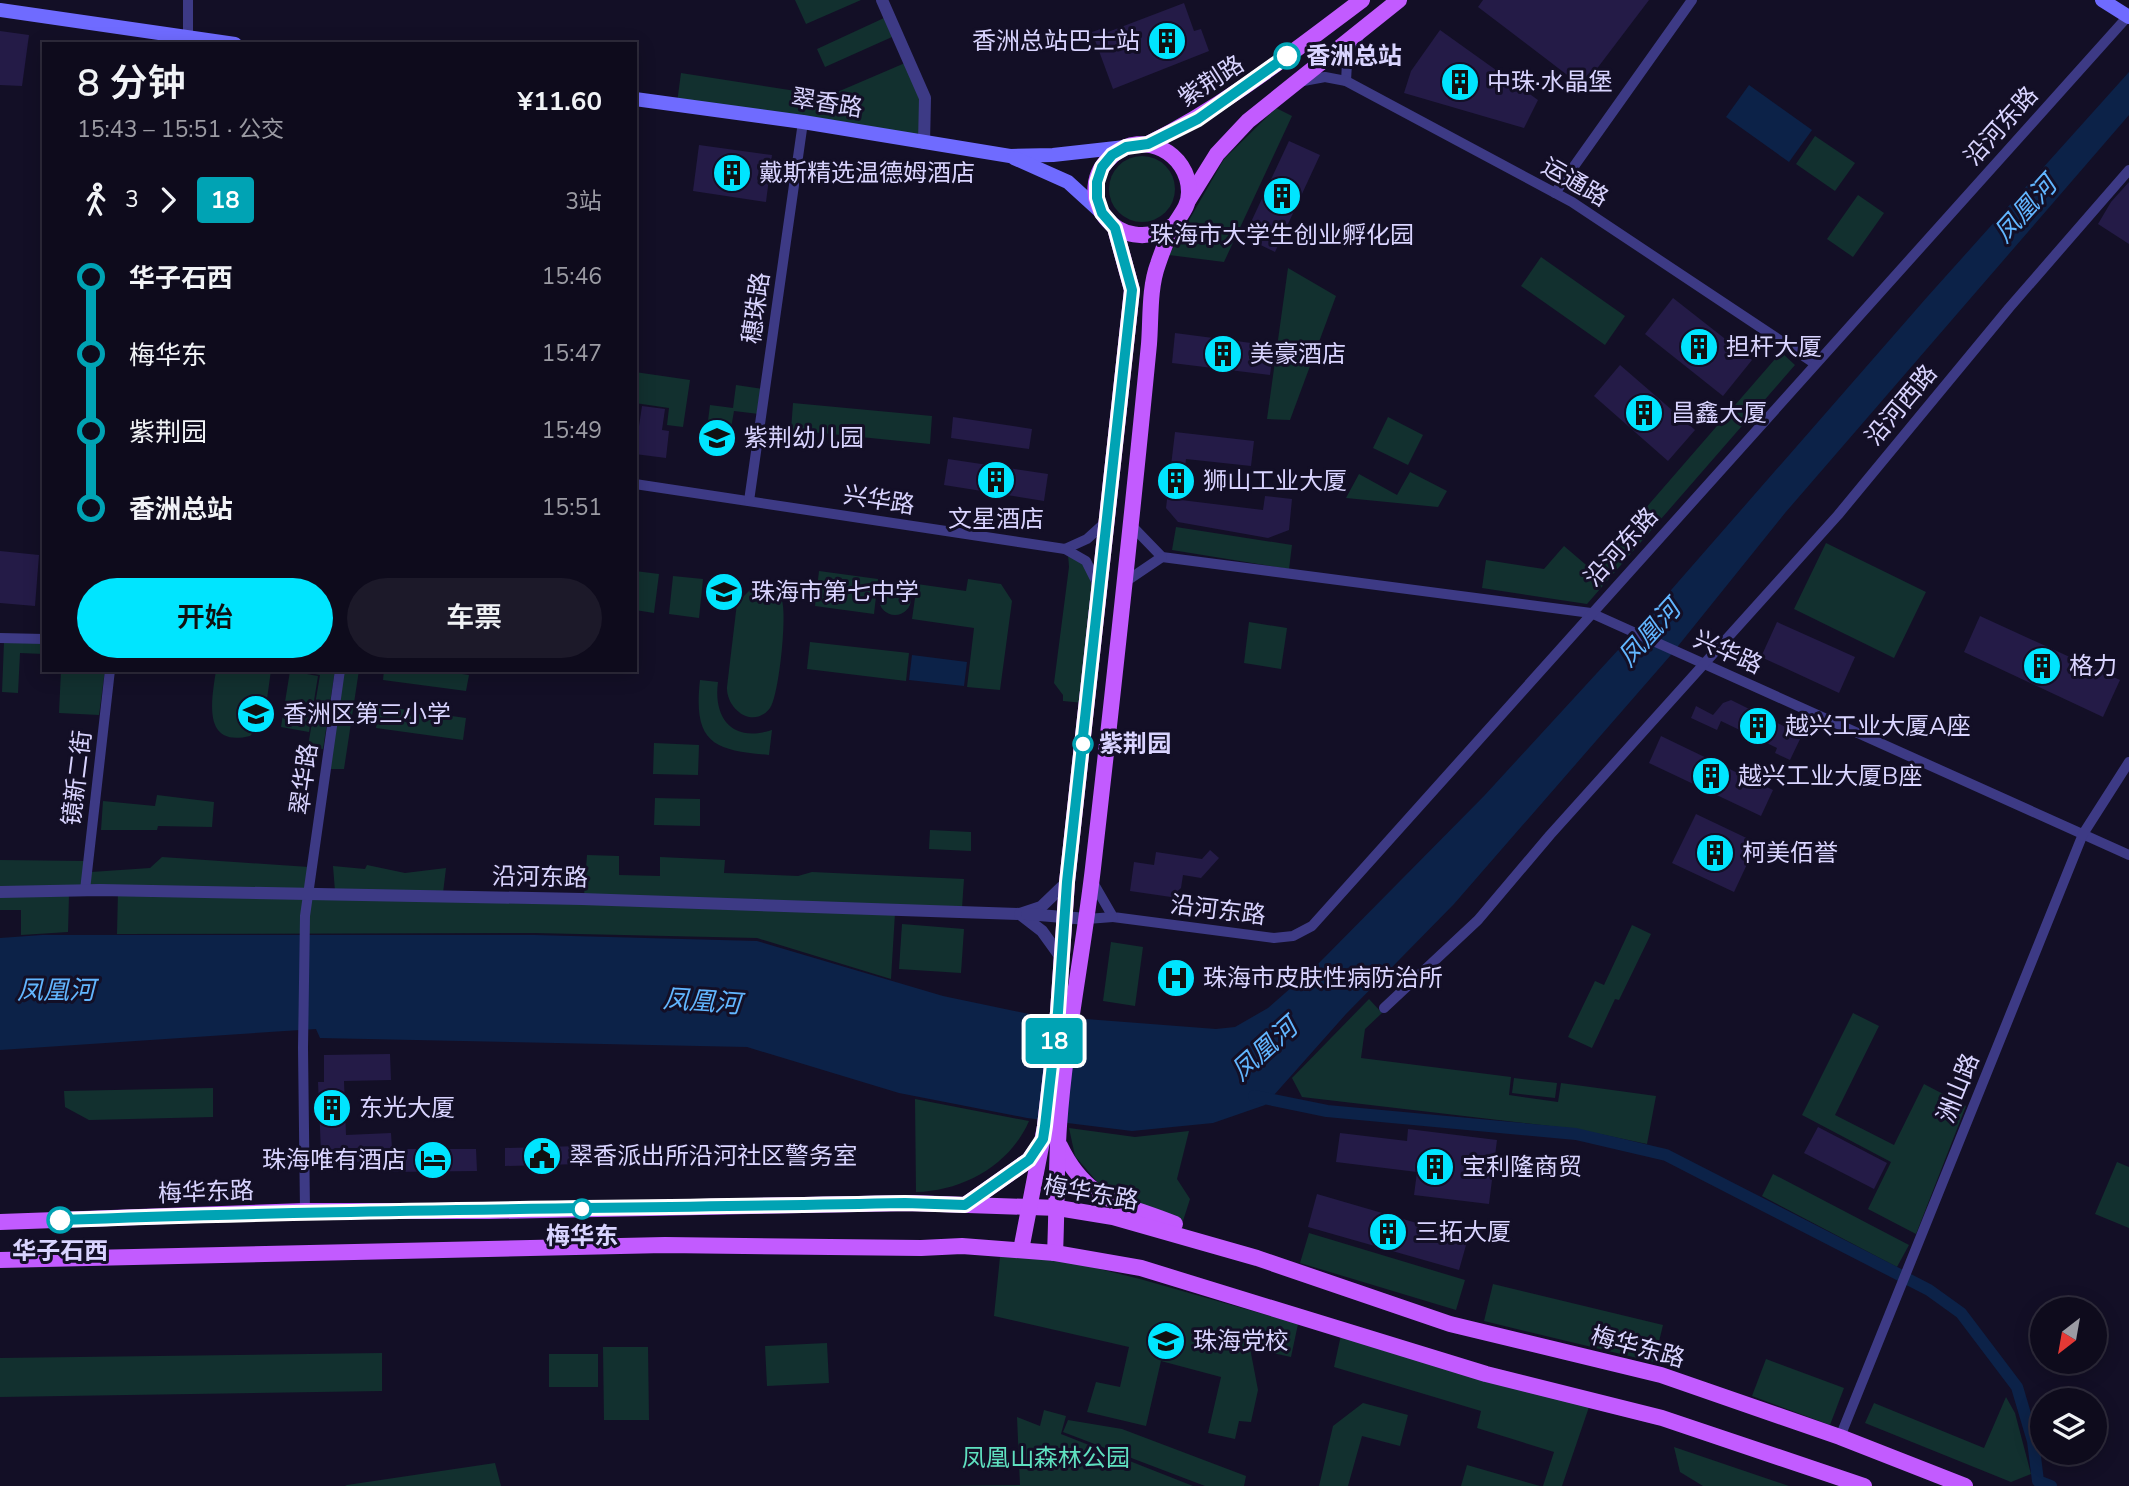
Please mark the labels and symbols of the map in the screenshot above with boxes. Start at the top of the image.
building icon: 香洲总站巴士站 [1146,20,1188,62]
place label: 香洲总站巴士站 [972,25,1140,57]
place label: 香洲总站 [1306,40,1402,72]
marker: 香洲总站 [1274,43,1300,69]
street label: 紫荆路 [1172,48,1250,114]
building icon: 中珠·水晶堡 [1439,61,1481,103]
place label: 中珠·水晶堡 [1487,66,1612,98]
street label: 沿河东路 [1957,80,2045,172]
street label: 翠香路 [789,82,865,124]
street label: 运通路 [1536,150,1614,214]
building icon: 戴斯精选温德姆酒店 [711,152,753,194]
place label: 戴斯精选温德姆酒店 [759,157,975,189]
water label: 凤凰河 [1986,165,2068,250]
building icon: 珠海市大学生创业孵化园 [1261,175,1303,217]
place label: 珠海市大学生创业孵化园 [1150,219,1414,251]
street label: 穗珠路 [735,270,777,346]
building icon: 担杆大厦 [1678,326,1720,368]
place label: 担杆大厦 [1726,331,1822,363]
building icon: 美豪酒店 [1202,333,1244,375]
place label: 美豪酒店 [1250,338,1346,370]
street label: 沿河西路 [1858,358,1944,452]
building icon: 昌鑫大厦 [1623,392,1665,434]
place label: 昌鑫大厦 [1671,397,1767,429]
school or university icon: 紫荆幼儿园 [696,417,738,459]
place label: 紫荆幼儿园 [744,422,864,454]
building icon: 文星酒店 [975,459,1017,501]
building icon: 狮山工业大厦 [1155,460,1197,502]
place label: 狮山工业大厦 [1203,465,1347,497]
street label: 兴华路 [841,479,917,521]
street label: 沿河东路 [1577,501,1665,593]
place label: 文星酒店 [948,503,1044,535]
school or university icon: 珠海市第七中学 [703,571,745,613]
place label: 珠海市第七中学 [751,576,919,608]
water label: 凤凰河 [1610,589,1692,674]
street label: 兴华路 [1689,623,1767,681]
building icon: 格力 [2021,645,2063,687]
place label: 格力 [2069,650,2117,682]
school or university icon: 香洲区第三小学 [235,693,277,735]
place label: 香洲区第三小学 [283,698,451,730]
building icon: 越兴工业大厦A座 [1737,705,1779,747]
place label: 越兴工业大厦A座 [1785,710,1971,742]
street label: 镜新二街 [55,728,99,828]
place label: 紫荆园 [1099,728,1171,760]
marker: 紫荆园 [1073,734,1093,754]
street label: 翠华路 [283,741,325,817]
building icon: 越兴工业大厦B座 [1690,755,1732,797]
place label: 越兴工业大厦B座 [1738,760,1922,792]
building icon: 柯美佰誉 [1694,832,1736,874]
place label: 柯美佰誉 [1742,837,1838,869]
street label: 沿河东路 [492,860,588,894]
street label: 沿河东路 [1168,888,1268,932]
hospital icon: 珠海市皮肤性病防治所 [1155,957,1197,999]
place label: 珠海市皮肤性病防治所 [1203,962,1443,994]
water label: 凤凰河 [17,973,100,1008]
water label: 凤凰河 [662,981,747,1022]
water label: 凤凰河 [1224,1007,1309,1088]
line badge: 18 [1023,1018,1086,1064]
street label: 洲山路 [1930,1049,1986,1127]
building icon: 东光大厦 [311,1087,353,1129]
place label: 东光大厦 [359,1092,455,1124]
public building icon: 翠香派出所沿河社区警务室 [521,1135,563,1177]
hotel icon: 珠海唯有酒店 [412,1139,454,1181]
place label: 翠香派出所沿河社区警务室 [569,1140,857,1172]
place label: 珠海唯有酒店 [262,1144,406,1176]
building icon: 宝利隆商贸 [1414,1146,1456,1188]
place label: 宝利隆商贸 [1462,1151,1582,1183]
street label: 梅华东路 [1041,1169,1141,1217]
street label: 梅华东路 [157,1174,255,1210]
marker: 梅华东 [572,1199,592,1219]
marker: 华子石西 [47,1207,73,1233]
building icon: 三拓大厦 [1367,1211,1409,1253]
place label: 三拓大厦 [1415,1216,1511,1248]
place label: 梅华东 [546,1220,618,1252]
place label: 华子石西 [12,1235,108,1267]
north arrow [2030,1297,2107,1374]
street label: 梅华东路 [1587,1319,1689,1375]
school or university icon: 珠海党校 [1145,1320,1187,1362]
place label: 珠海党校 [1193,1325,1289,1357]
park label: 凤凰山森林公园 [962,1442,1130,1474]

